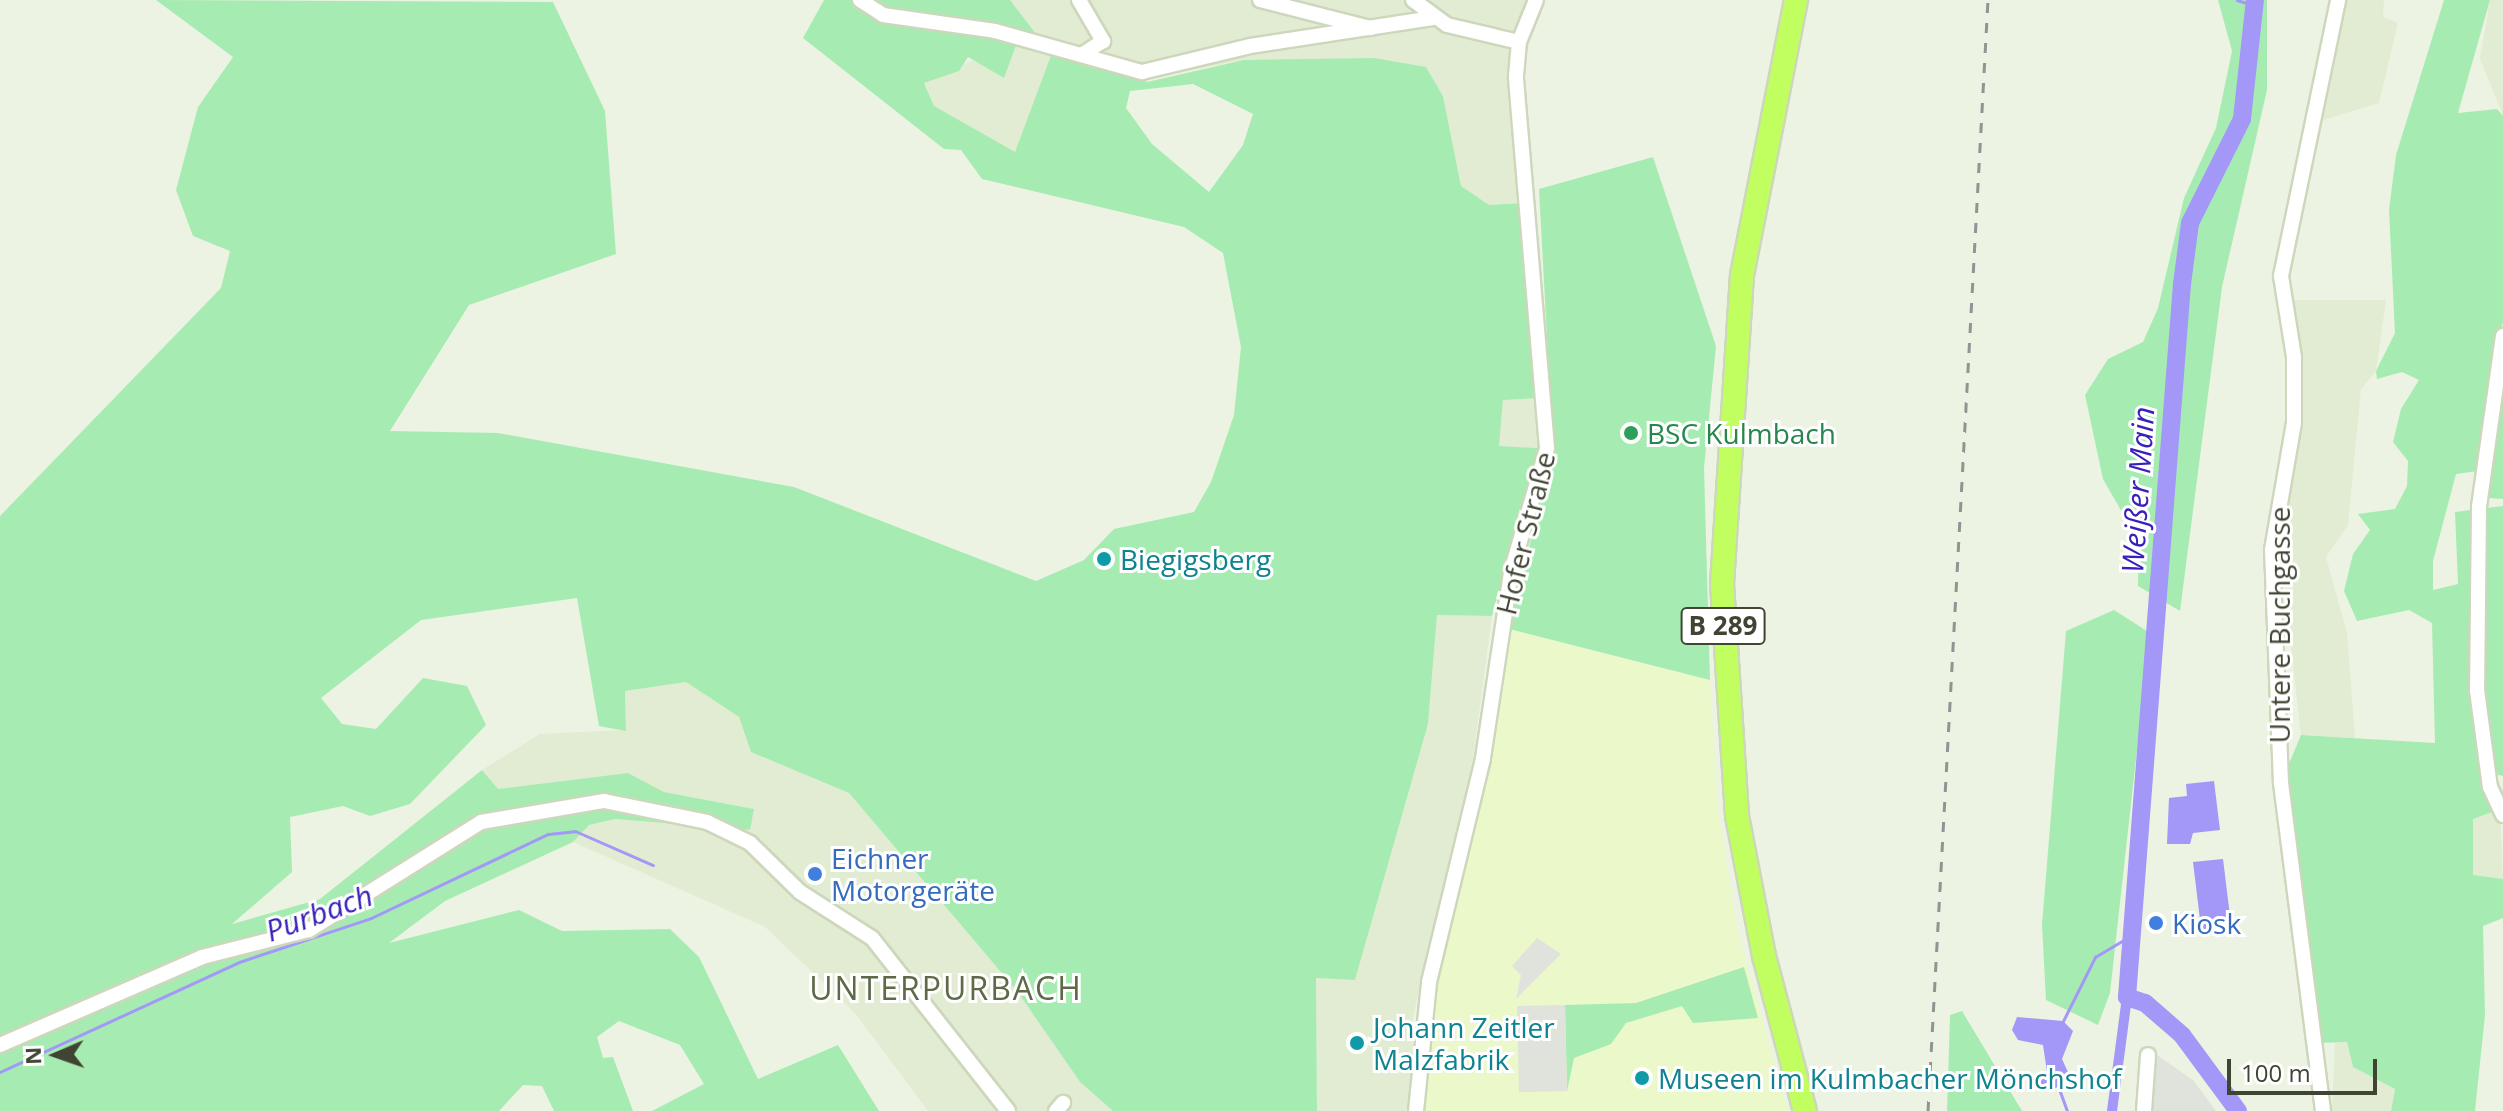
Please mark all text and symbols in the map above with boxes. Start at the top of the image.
water label: Weißer Main [2114,405,2162,575]
place label: BSC Kulmbach [1647,416,1836,450]
marker: BSC Kulmbach [1622,424,1640,442]
street label: Hofer Straße [1489,448,1561,618]
street label: Untere Buchgasse [2262,507,2296,743]
place label: Biegigsberg [1120,542,1271,576]
marker: Biegigsberg [1095,550,1113,568]
road number: B 289 [1679,604,1767,648]
place label: Eichner Motorgeräte [831,841,995,907]
marker: Eichner Motorgeräte [806,865,824,883]
water label: Purbach [261,877,377,949]
place label: Kiosk [2172,906,2241,940]
marker: Kiosk [2147,914,2165,932]
district label: UNTERPURBACH [809,969,1083,1007]
place label: Johann Zeitler Malzfabrik [1373,1010,1555,1076]
north arrow [16,1015,96,1095]
marker: Johann Zeitler Malzfabrik [1348,1034,1366,1052]
scale bar [2231,1043,2381,1093]
text: N [17,1046,47,1065]
text: 100 m [2241,1056,2311,1089]
place label: Museen im Kulmbacher Mönchshof [1658,1061,2121,1095]
marker: Museen im Kulmbacher Mönchshof [1633,1069,1651,1087]

